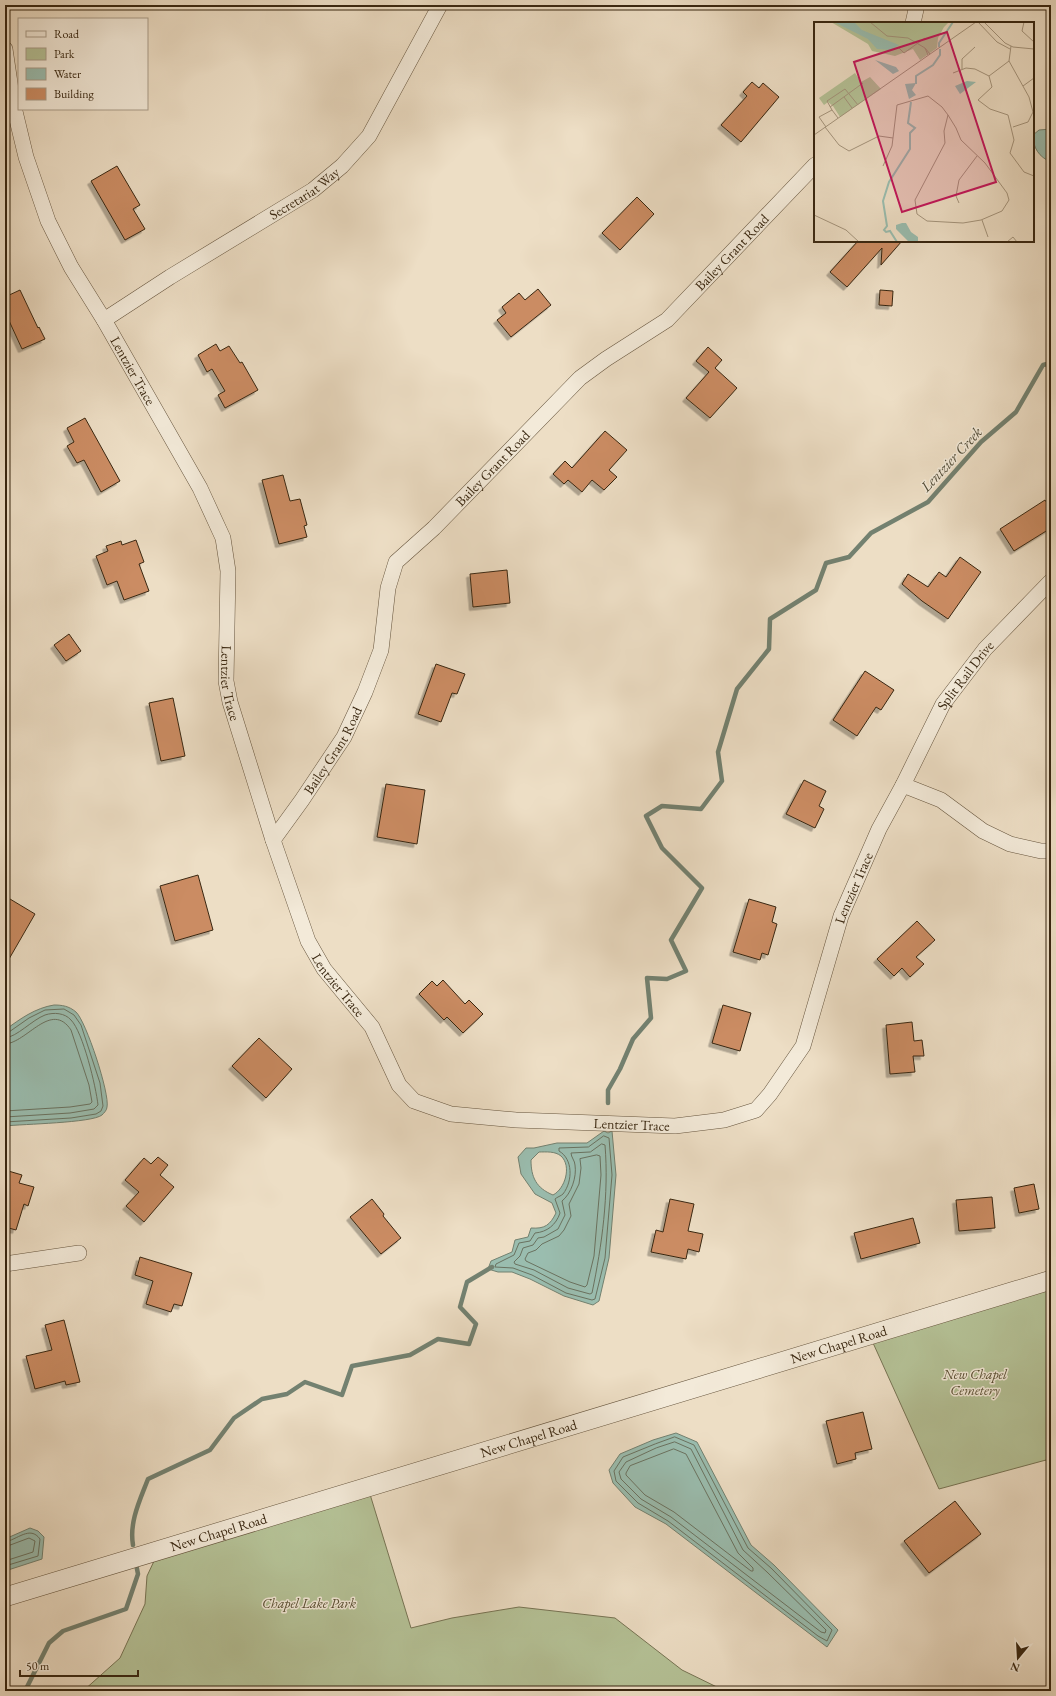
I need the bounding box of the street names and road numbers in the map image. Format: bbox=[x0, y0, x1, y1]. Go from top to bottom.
street label: Secretariat Way bbox=[266, 162, 344, 224]
street label: Bailey Grant Road bbox=[691, 209, 773, 294]
street label: Lentzier Trace bbox=[106, 333, 160, 409]
street label: Bailey Grant Road bbox=[451, 425, 534, 510]
street label: Split Rail Drive bbox=[933, 636, 998, 713]
street label: Lentzier Trace bbox=[217, 645, 244, 723]
street label: Bailey Grant Road bbox=[299, 703, 366, 798]
street label: Lentzier Trace bbox=[830, 849, 877, 926]
street label: Lentzier Trace bbox=[308, 950, 369, 1021]
street label: Lentzier Trace bbox=[593, 1114, 671, 1135]
street label: New Chapel Road bbox=[788, 1321, 890, 1367]
street label: New Chapel Road bbox=[478, 1415, 580, 1461]
street label: New Chapel Road bbox=[168, 1509, 270, 1555]

